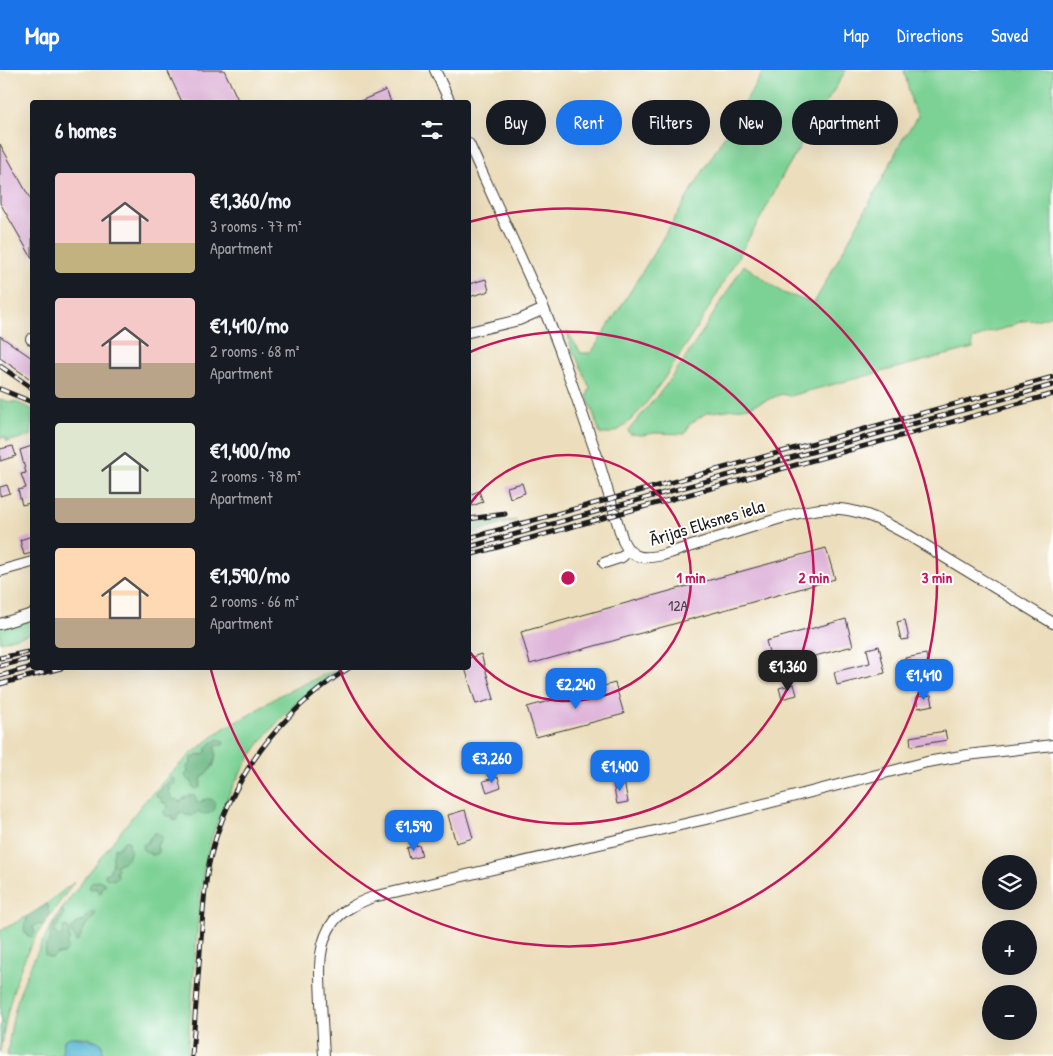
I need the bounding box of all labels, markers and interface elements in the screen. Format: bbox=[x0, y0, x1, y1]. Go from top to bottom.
text: Map bbox=[25, 19, 59, 51]
text: Map bbox=[844, 23, 869, 48]
text: Directions bbox=[897, 23, 963, 48]
text: Saved bbox=[991, 23, 1028, 48]
chip: Buy bbox=[486, 100, 546, 145]
chip: Rent bbox=[556, 100, 622, 145]
chip: Filters bbox=[632, 100, 710, 145]
chip: New bbox=[720, 100, 782, 145]
chip: Apartment bbox=[792, 100, 898, 145]
text: 6 homes bbox=[55, 116, 116, 145]
icon: filters bbox=[418, 116, 446, 144]
text: €1,360/mo bbox=[210, 186, 291, 215]
icon: home bbox=[95, 193, 155, 253]
text: 3 rooms · 77 m² bbox=[210, 215, 302, 237]
text: Apartment bbox=[210, 237, 273, 259]
text: €1,410/mo bbox=[210, 311, 289, 340]
icon: home bbox=[95, 318, 155, 378]
text: 2 rooms · 68 m² bbox=[210, 340, 299, 362]
text: Apartment bbox=[210, 362, 273, 384]
text: €1,400/mo bbox=[210, 436, 290, 465]
icon: home bbox=[95, 443, 155, 503]
text: 2 rooms · 78 m² bbox=[210, 465, 301, 487]
text: Apartment bbox=[210, 487, 273, 509]
street label: Ārijas Elksnes iela bbox=[646, 493, 767, 552]
text: €1,590/mo bbox=[210, 561, 290, 590]
text: 1 min bbox=[676, 567, 706, 588]
text: 2 min bbox=[799, 567, 830, 588]
text: 3 min bbox=[922, 567, 952, 588]
icon: home bbox=[95, 568, 155, 628]
centre of rings bbox=[559, 569, 577, 587]
text: 2 rooms · 66 m² bbox=[210, 590, 299, 612]
house number: 12A bbox=[668, 595, 689, 616]
text: Apartment bbox=[210, 612, 273, 634]
pin: €1,360 bbox=[747, 650, 829, 692]
text: €1,360 bbox=[769, 655, 807, 677]
pin: €1,410 bbox=[883, 658, 965, 701]
text: €1,410 bbox=[906, 664, 942, 686]
pin: €2,240 bbox=[535, 668, 617, 710]
text: €2,240 bbox=[556, 673, 596, 695]
pin: €3,260 bbox=[451, 742, 533, 784]
text: €3,260 bbox=[472, 747, 512, 769]
pin: €1,400 bbox=[579, 750, 661, 792]
text: €1,400 bbox=[601, 755, 639, 777]
pin: €1,590 bbox=[373, 810, 455, 852]
text: €1,590 bbox=[396, 815, 432, 837]
map controls bbox=[982, 855, 1037, 1040]
button: layers bbox=[982, 855, 1037, 910]
button: + bbox=[982, 920, 1037, 975]
button: − bbox=[982, 985, 1037, 1040]

